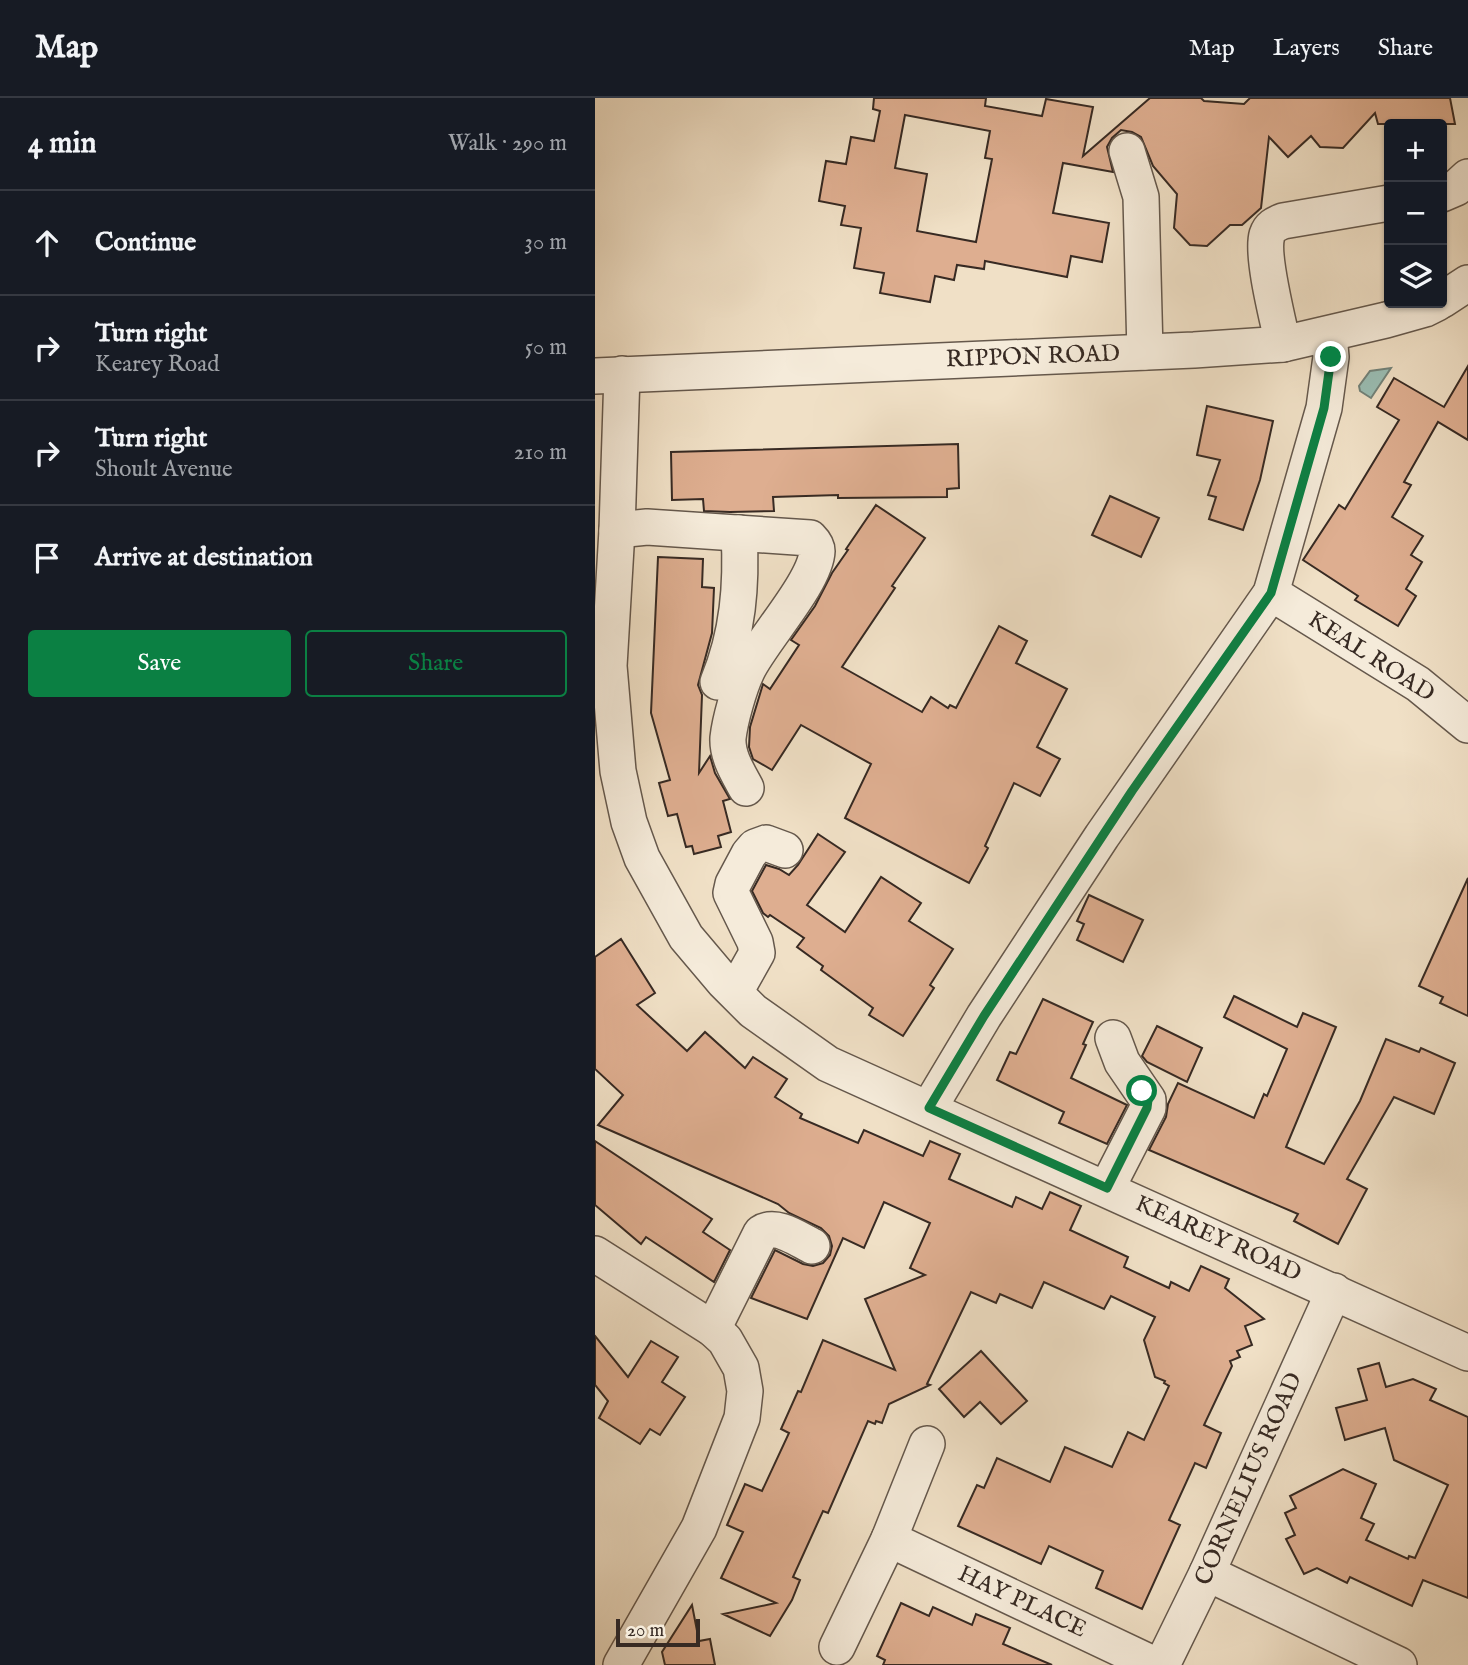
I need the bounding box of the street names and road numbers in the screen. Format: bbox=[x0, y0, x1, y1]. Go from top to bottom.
street label: RIPPON ROAD bbox=[945, 338, 1121, 376]
street label: KEAL ROAD bbox=[1302, 604, 1440, 710]
street label: KEAREY ROAD bbox=[1130, 1188, 1306, 1290]
street label: CORNELIUS ROAD bbox=[1188, 1368, 1310, 1590]
street label: HAY PLACE bbox=[953, 1559, 1091, 1645]

